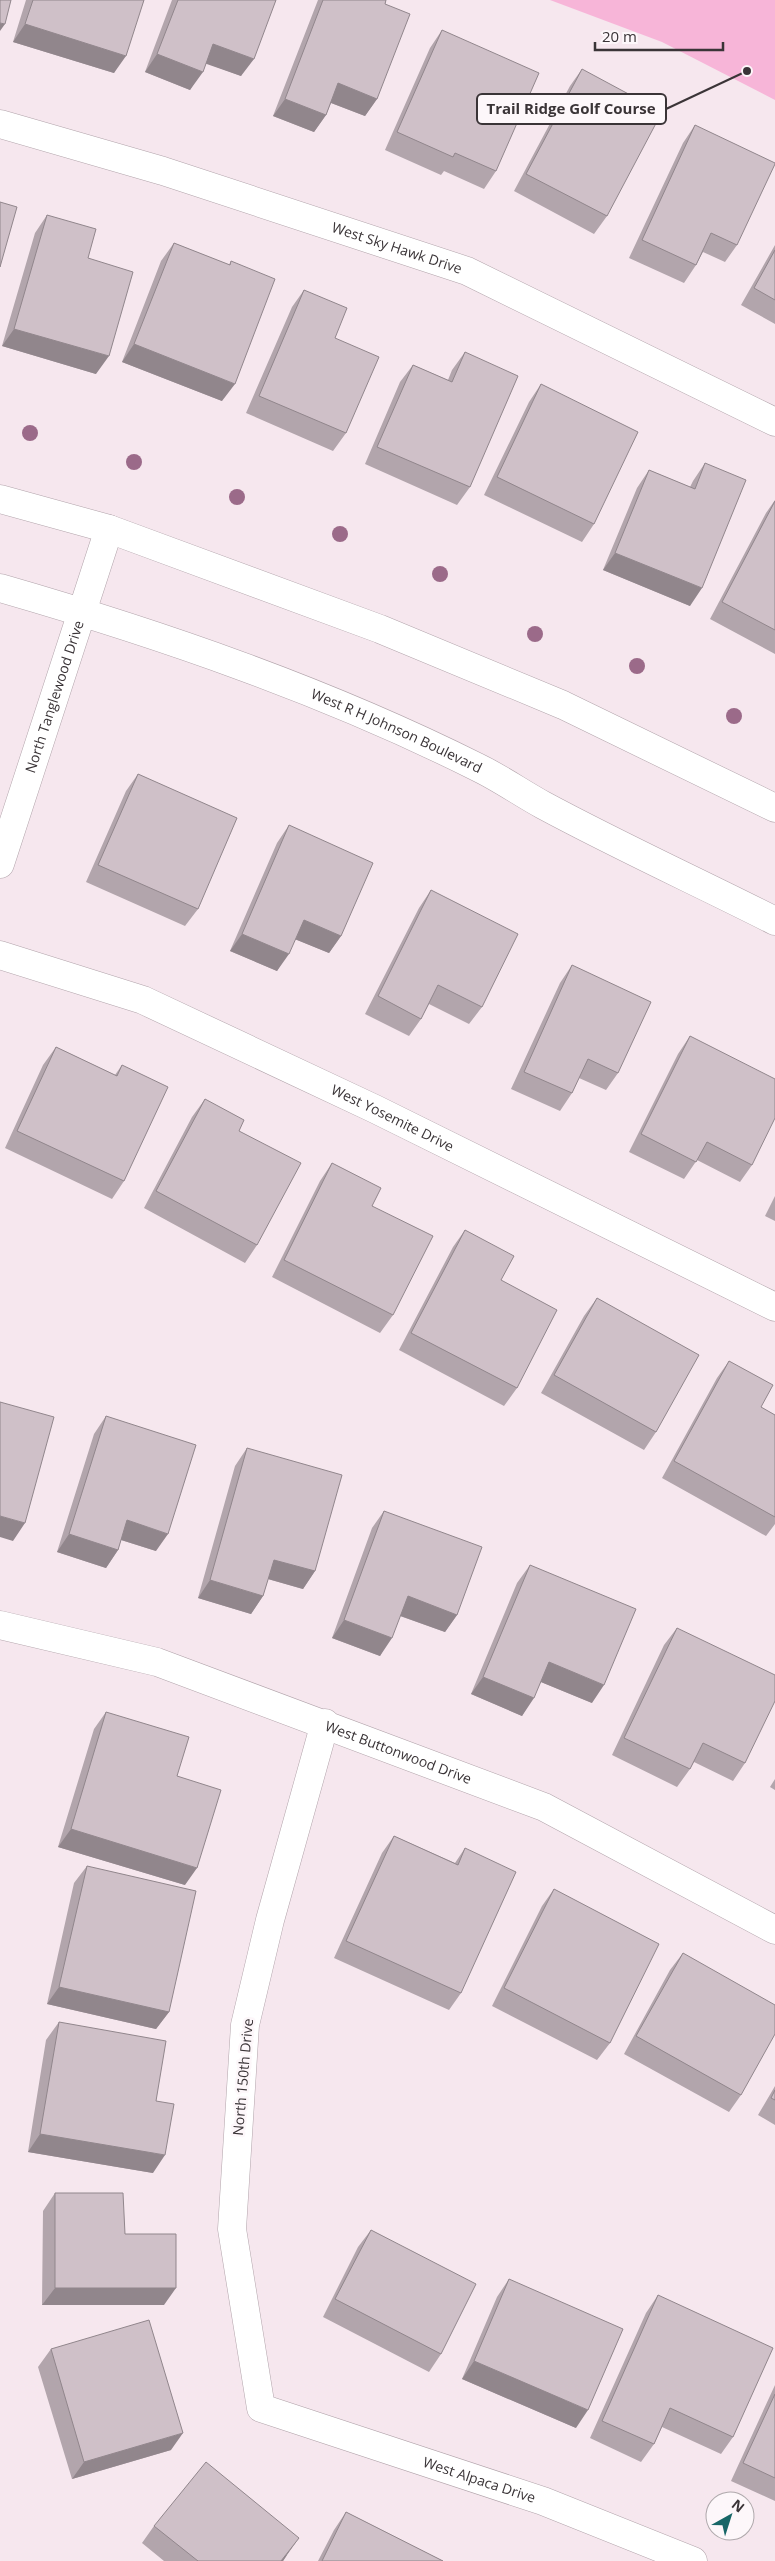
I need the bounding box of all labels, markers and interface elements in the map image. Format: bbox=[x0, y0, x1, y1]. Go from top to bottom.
scale bar bbox=[595, 20, 722, 52]
text: 20 m bbox=[602, 26, 637, 46]
callout: Trail Ridge Golf Course bbox=[477, 94, 666, 124]
text: Trail Ridge Golf Course bbox=[486, 98, 656, 118]
street label: West Sky Hawk Drive bbox=[330, 217, 465, 278]
street label: North Tanglewood Drive bbox=[20, 618, 88, 775]
street label: West R H Johnson Boulevard bbox=[308, 684, 486, 777]
street label: West Yosemite Drive bbox=[328, 1080, 457, 1156]
street label: West Buttonwood Drive bbox=[323, 1716, 475, 1788]
street label: North 150th Drive bbox=[228, 2018, 257, 2136]
street label: West Alpaca Drive bbox=[421, 2452, 538, 2507]
north arrow bbox=[705, 2491, 755, 2541]
text: N bbox=[728, 2495, 749, 2516]

